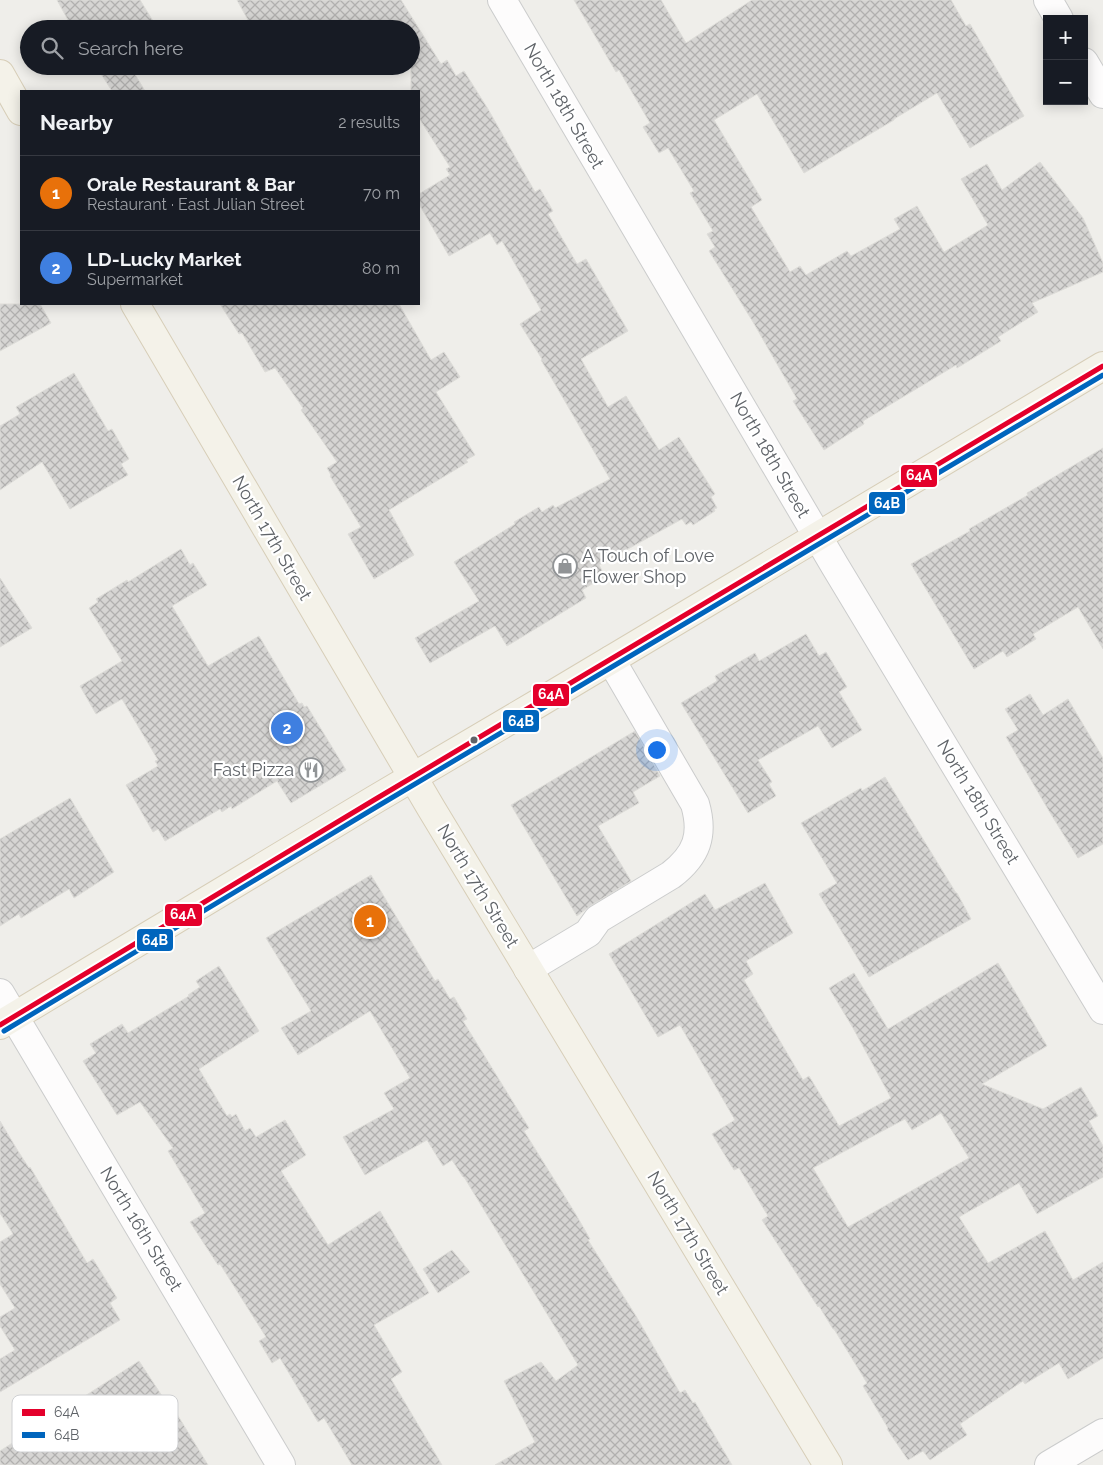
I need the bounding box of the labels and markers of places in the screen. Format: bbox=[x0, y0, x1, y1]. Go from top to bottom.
place label: A Touch of Love Flower Shop bbox=[582, 545, 715, 587]
shop icon: A Touch of Love Flower Shop bbox=[552, 553, 578, 579]
pin: 2 bbox=[271, 709, 303, 747]
unlabelled marker bbox=[469, 735, 479, 745]
restaurant icon: Fast Pizza bbox=[298, 757, 324, 783]
place label: Fast Pizza bbox=[213, 759, 294, 780]
pin: 1 bbox=[354, 902, 386, 940]

